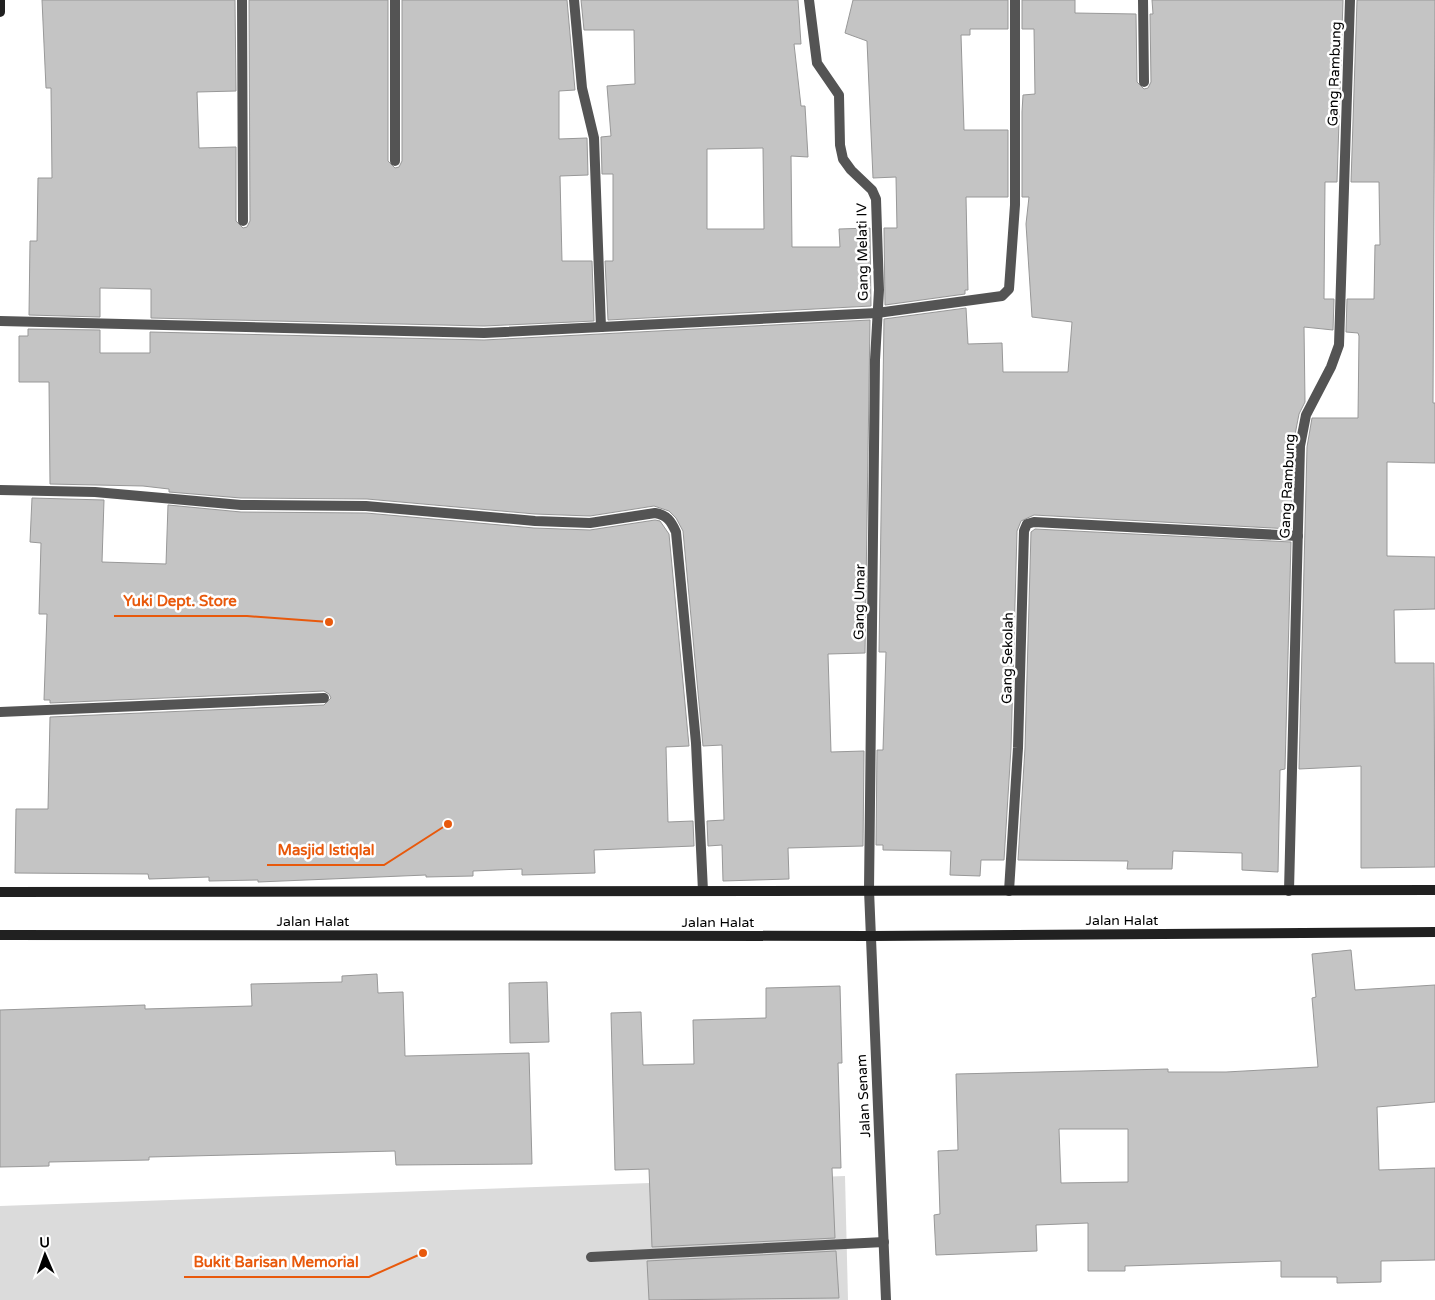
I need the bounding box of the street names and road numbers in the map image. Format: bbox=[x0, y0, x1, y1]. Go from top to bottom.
street label: Gang Rambung bbox=[1324, 21, 1345, 127]
street label: Gang Melati IV bbox=[853, 203, 872, 301]
street label: Gang Rambung bbox=[1276, 433, 1299, 539]
street label: Gang Umar bbox=[850, 563, 869, 640]
street label: Gang Sekolah bbox=[998, 612, 1017, 704]
street label: Jalan Halat bbox=[1086, 912, 1159, 929]
street label: Jalan Halat bbox=[277, 913, 350, 930]
street label: Jalan Halat bbox=[682, 914, 755, 931]
street label: Jalan Senam bbox=[853, 1054, 874, 1138]

